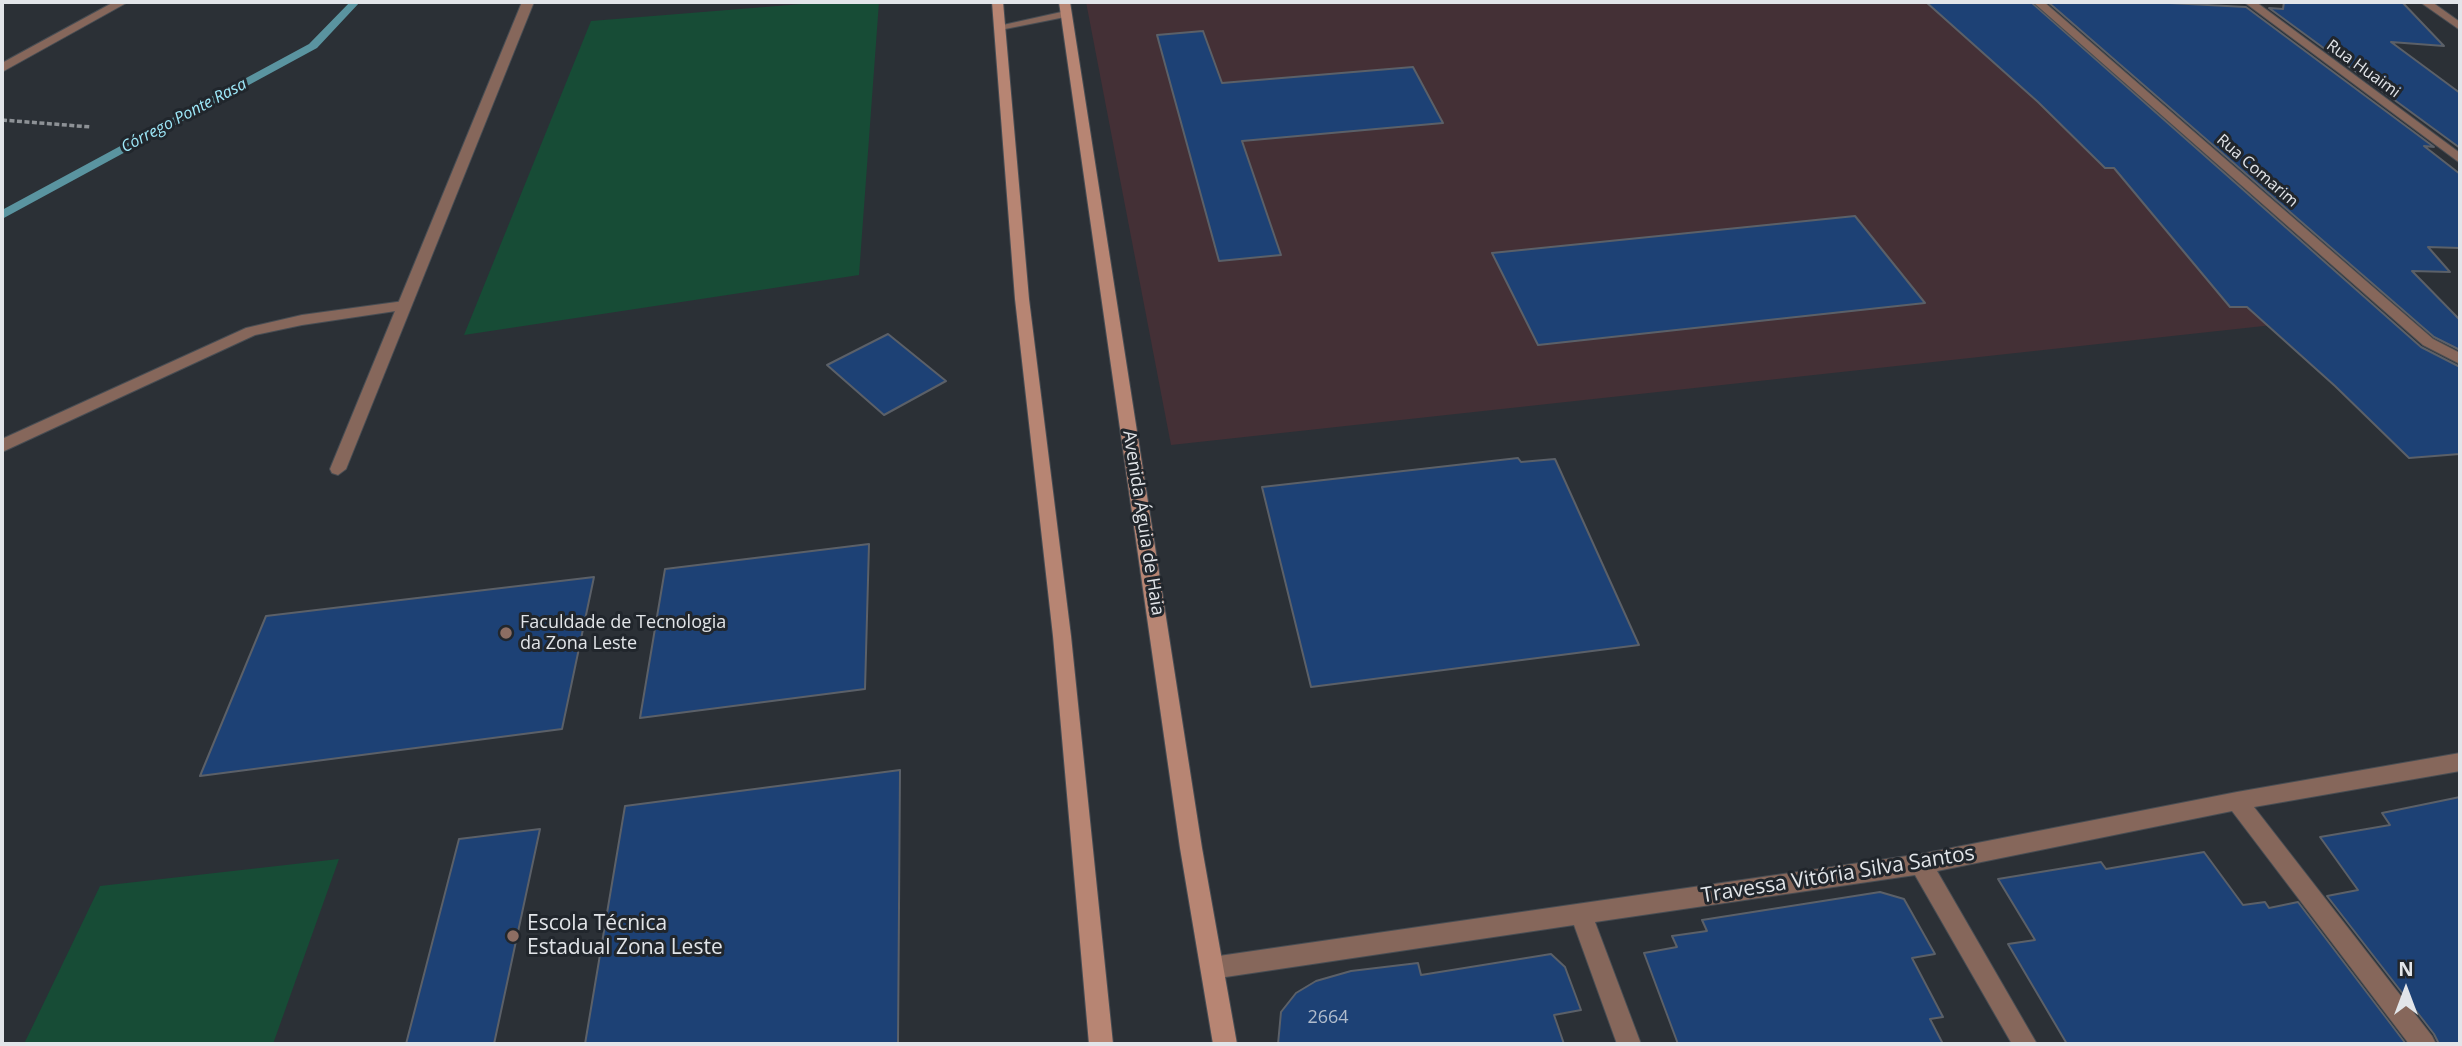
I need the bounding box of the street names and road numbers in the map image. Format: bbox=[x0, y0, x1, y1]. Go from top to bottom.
street label: Rua Huaimi bbox=[2323, 36, 2403, 102]
street label: Rua Comarim bbox=[2212, 130, 2302, 212]
street label: Avenida Águia de Haia bbox=[1118, 429, 1168, 617]
street label: Travessa Vitória Silva Santos bbox=[1700, 841, 1976, 909]

